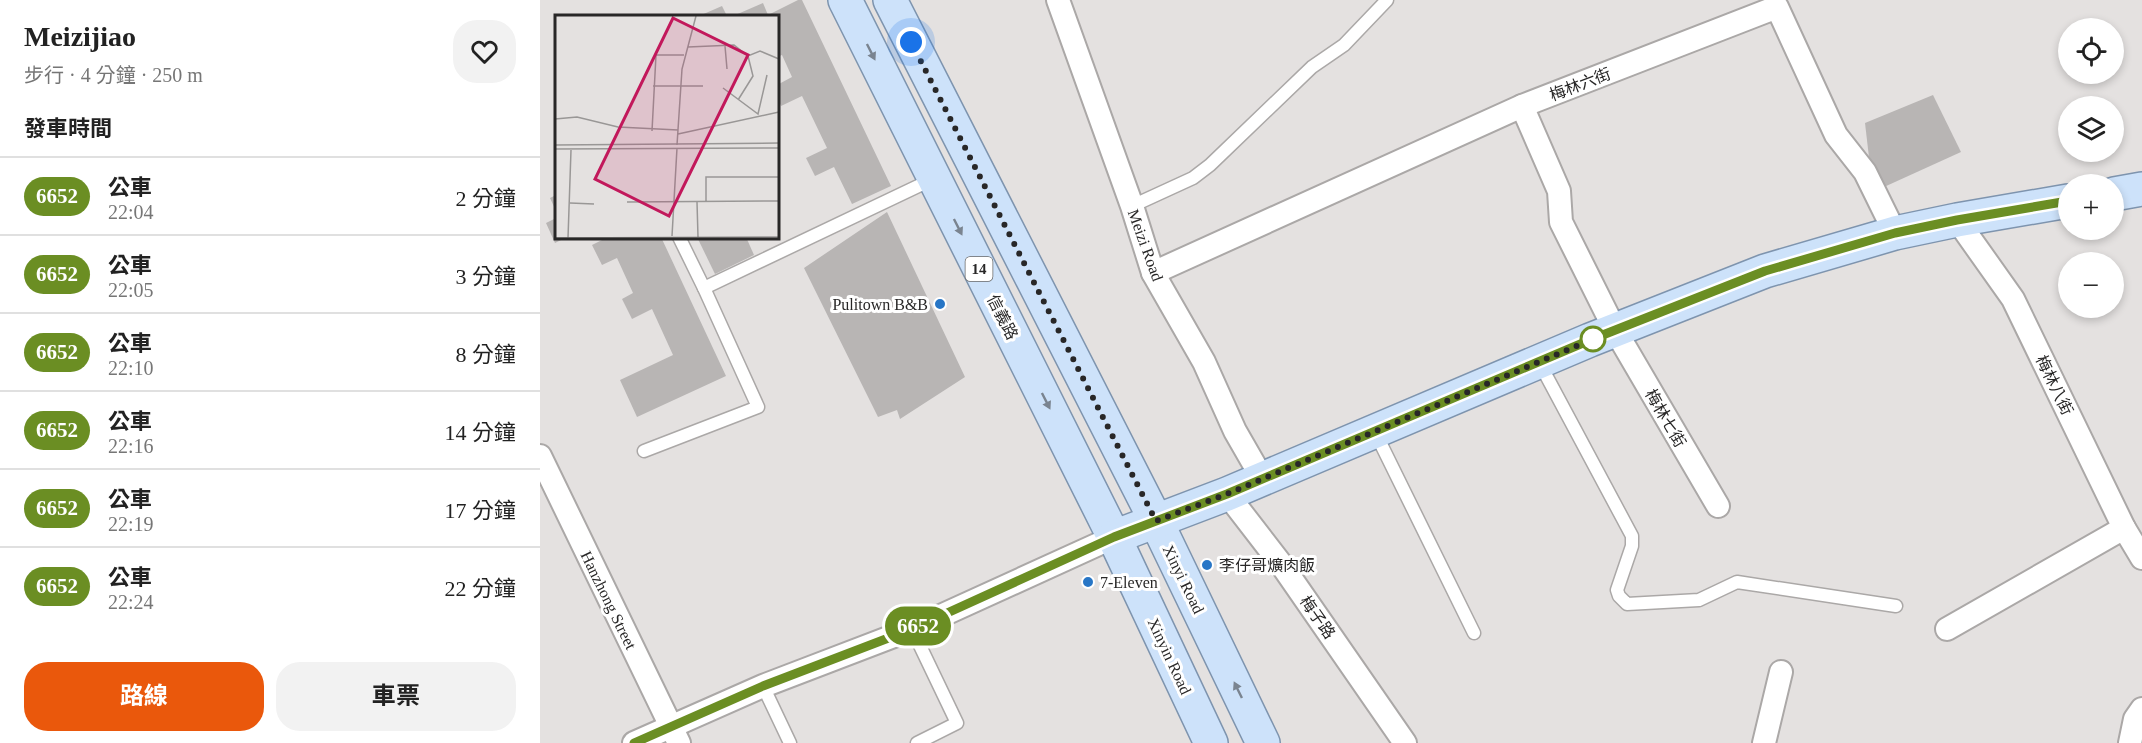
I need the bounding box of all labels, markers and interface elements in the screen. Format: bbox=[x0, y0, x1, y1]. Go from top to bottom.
inset map bbox=[555, 15, 778, 238]
map controls bbox=[2058, 18, 2124, 318]
button: locate bbox=[2058, 18, 2124, 84]
button: heart bbox=[453, 20, 516, 83]
text: Meizijiao bbox=[24, 21, 136, 52]
your location bbox=[896, 27, 926, 57]
one-way arrow bbox=[866, 44, 876, 61]
text: 步行 · 4 分鐘 · 250 m bbox=[24, 64, 203, 86]
street label: 梅林六街 bbox=[1547, 65, 1613, 104]
button: layers bbox=[2058, 96, 2124, 162]
text: 發車時間 bbox=[24, 116, 112, 141]
button: + bbox=[2058, 174, 2124, 240]
text: 公車 bbox=[108, 175, 152, 200]
text: 6652 bbox=[36, 184, 78, 208]
text: 2 分鐘 bbox=[455, 186, 516, 211]
text: 22:04 bbox=[108, 201, 154, 223]
street label: Meizi Road bbox=[1125, 207, 1166, 283]
one-way arrow bbox=[953, 218, 963, 235]
button: − bbox=[2058, 252, 2124, 318]
text: 公車 bbox=[108, 253, 152, 278]
road number: 14 bbox=[966, 257, 992, 281]
text: 6652 bbox=[36, 262, 78, 286]
text: 3 分鐘 bbox=[455, 264, 516, 289]
text: 22:05 bbox=[108, 279, 154, 301]
street label: 信義路 bbox=[984, 292, 1021, 342]
place label: Pulitown B&B bbox=[832, 296, 928, 313]
marker: Pulitown B&B bbox=[933, 297, 947, 311]
unlabelled marker bbox=[1580, 326, 1606, 352]
text: 公車 bbox=[108, 331, 152, 356]
text: 6652 bbox=[36, 340, 78, 364]
text: 8 分鐘 bbox=[455, 342, 516, 367]
street label: 梅林八街 bbox=[2033, 353, 2076, 418]
text: 22:10 bbox=[108, 357, 154, 379]
street label: 梅林七街 bbox=[1642, 386, 1689, 450]
one-way arrow bbox=[1040, 392, 1050, 410]
text: 公車 bbox=[108, 409, 152, 434]
text: 6652 bbox=[36, 418, 78, 442]
text: 14 分鐘 bbox=[444, 420, 516, 445]
text: 22:16 bbox=[108, 435, 154, 457]
text: 公車 bbox=[108, 487, 152, 512]
text: 6652 bbox=[36, 496, 78, 520]
text: 17 分鐘 bbox=[444, 498, 516, 523]
text: 22:19 bbox=[108, 513, 154, 535]
street label: Xinyi Road bbox=[1159, 542, 1207, 617]
street label: Hanzhong Street bbox=[577, 548, 640, 653]
place label: 李仔哥爌肉飯 bbox=[1219, 556, 1315, 574]
marker: 李仔哥爌肉飯 bbox=[1200, 558, 1214, 572]
text: 公車 bbox=[108, 565, 152, 590]
text: 6652 bbox=[36, 574, 78, 598]
place label: 7-Eleven bbox=[1100, 574, 1158, 591]
marker: 7-Eleven bbox=[1081, 575, 1095, 589]
text: 22 分鐘 bbox=[444, 576, 516, 601]
text: 22:24 bbox=[108, 591, 154, 613]
street label: 梅子路 bbox=[1297, 593, 1338, 642]
line badge: 6652 bbox=[876, 606, 960, 646]
text: 6652 bbox=[897, 614, 939, 638]
street label: Xinyin Road bbox=[1144, 615, 1195, 697]
button: 路線 bbox=[24, 662, 264, 731]
button: 車票 bbox=[276, 662, 516, 731]
one-way arrow bbox=[1233, 682, 1242, 699]

